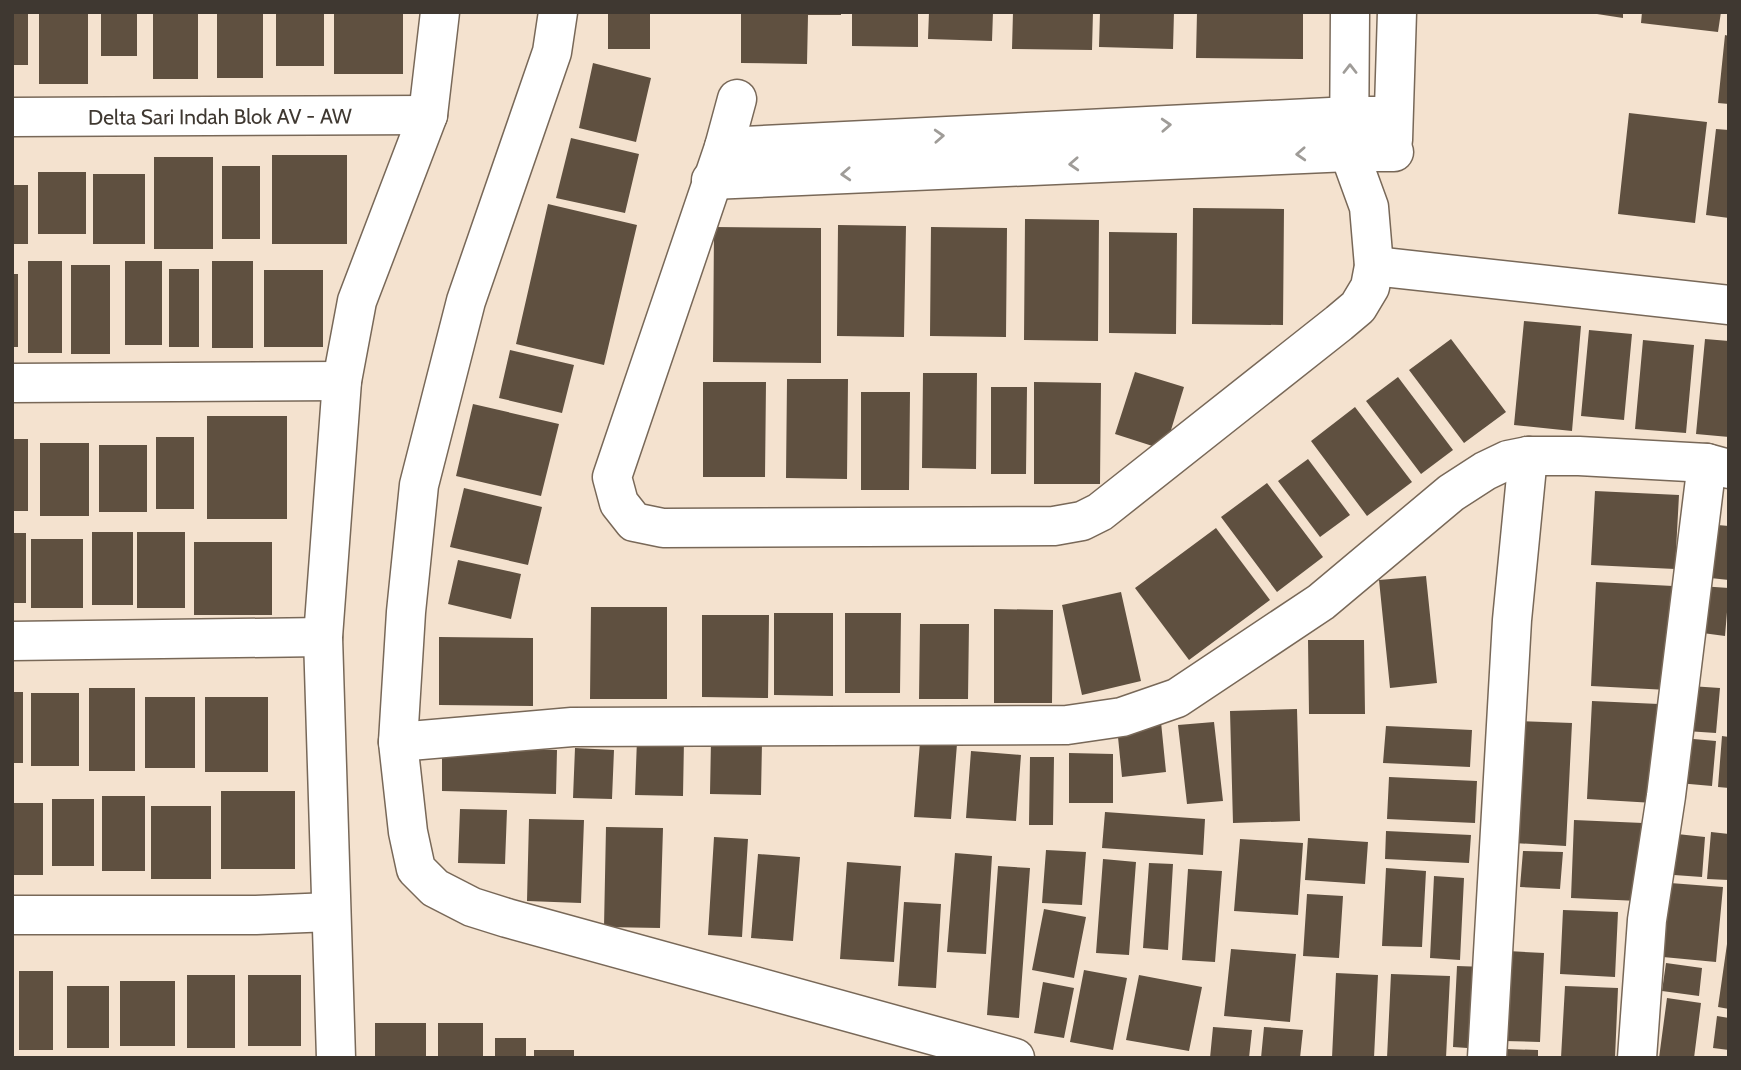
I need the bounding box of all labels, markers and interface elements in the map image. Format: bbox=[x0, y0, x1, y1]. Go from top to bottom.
one-way arrow bbox=[1342, 63, 1358, 74]
street label: Delta Sari Indah Blok AV - AW bbox=[88, 103, 352, 129]
one-way arrow bbox=[1161, 118, 1172, 133]
one-way arrow bbox=[934, 129, 945, 144]
one-way arrow bbox=[1295, 147, 1306, 162]
one-way arrow bbox=[1068, 156, 1079, 171]
one-way arrow bbox=[841, 166, 852, 181]

